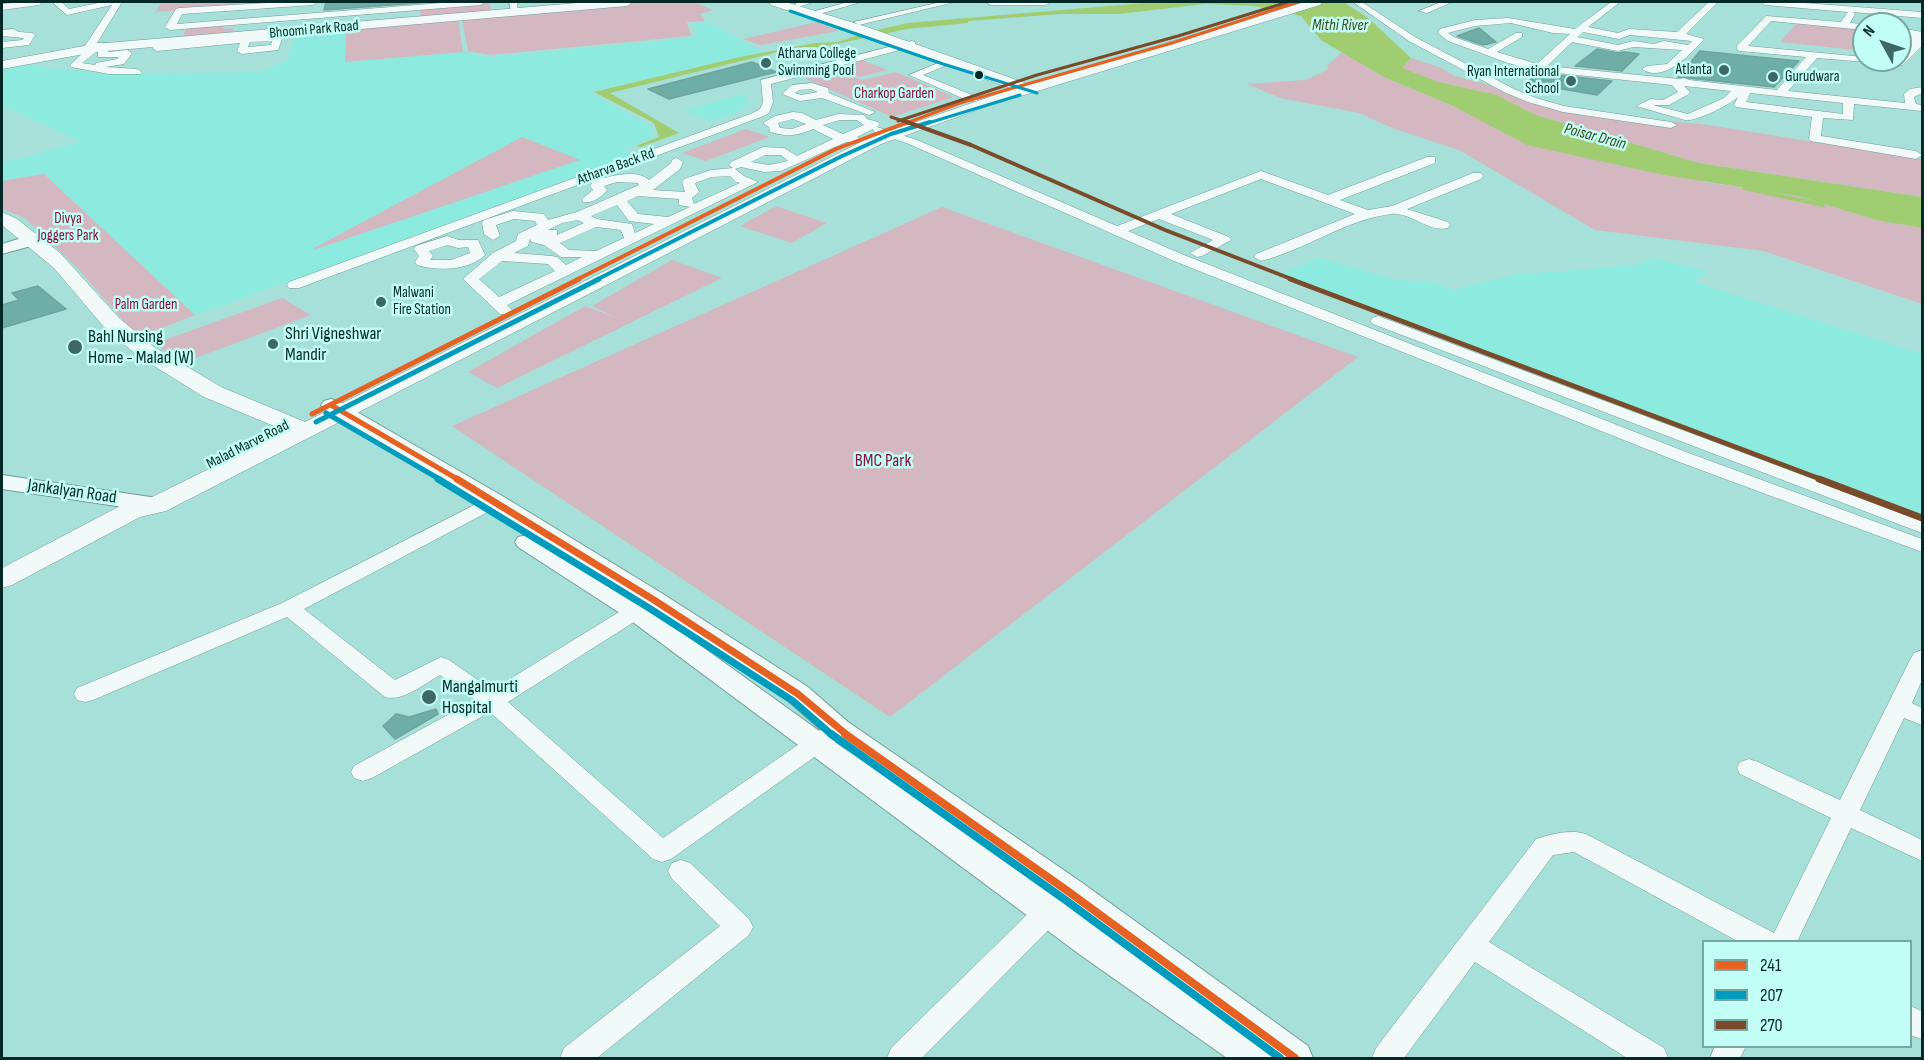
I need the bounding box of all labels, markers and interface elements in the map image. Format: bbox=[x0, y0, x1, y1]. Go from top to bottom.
north arrow bbox=[1852, 12, 1912, 72]
water label: Mithi River bbox=[1312, 16, 1368, 36]
street label: Bhoomi Park Road bbox=[269, 17, 359, 43]
text: N bbox=[1859, 22, 1879, 41]
place label: Atharva College Swimming Pool bbox=[778, 45, 856, 80]
marker: Atharva College Swimming Pool bbox=[759, 56, 773, 70]
place label: Atlanta bbox=[1676, 61, 1712, 79]
place label: Ryan International School bbox=[1467, 63, 1559, 98]
marker: Atlanta bbox=[1717, 63, 1731, 77]
place label: Gurudwara bbox=[1785, 68, 1839, 86]
unlabelled marker bbox=[973, 69, 985, 81]
marker: Gurudwara bbox=[1766, 70, 1780, 84]
marker: Ryan International School bbox=[1564, 74, 1578, 88]
park label: Charkop Garden bbox=[854, 85, 934, 103]
water label: Poisar Drain bbox=[1562, 120, 1628, 154]
street label: Atharva Back Rd bbox=[575, 145, 657, 189]
park label: Divya Joggers Park bbox=[38, 210, 98, 245]
place label: Malwani Fire Station bbox=[393, 284, 451, 319]
marker: Malwani Fire Station bbox=[374, 295, 388, 309]
park label: Palm Garden bbox=[115, 296, 177, 314]
place label: Shri Vigneshwar Mandir bbox=[285, 323, 381, 366]
place label: Bahl Nursing Home - Malad (W) bbox=[88, 326, 194, 368]
marker: Shri Vigneshwar Mandir bbox=[266, 337, 280, 351]
marker: Bahl Nursing Home - Malad (W) bbox=[66, 338, 84, 356]
street label: Malad Marve Road bbox=[204, 417, 292, 473]
park label: BMC Park bbox=[855, 450, 911, 472]
street label: Jankalyan Road bbox=[26, 475, 118, 509]
place label: Mangalmurti Hospital bbox=[442, 676, 518, 718]
marker: Mangalmurti Hospital bbox=[420, 688, 438, 706]
legend bbox=[1702, 940, 1912, 1048]
text: 241 bbox=[1760, 955, 1781, 976]
text: 207 bbox=[1760, 985, 1783, 1006]
text: 270 bbox=[1760, 1015, 1783, 1036]

